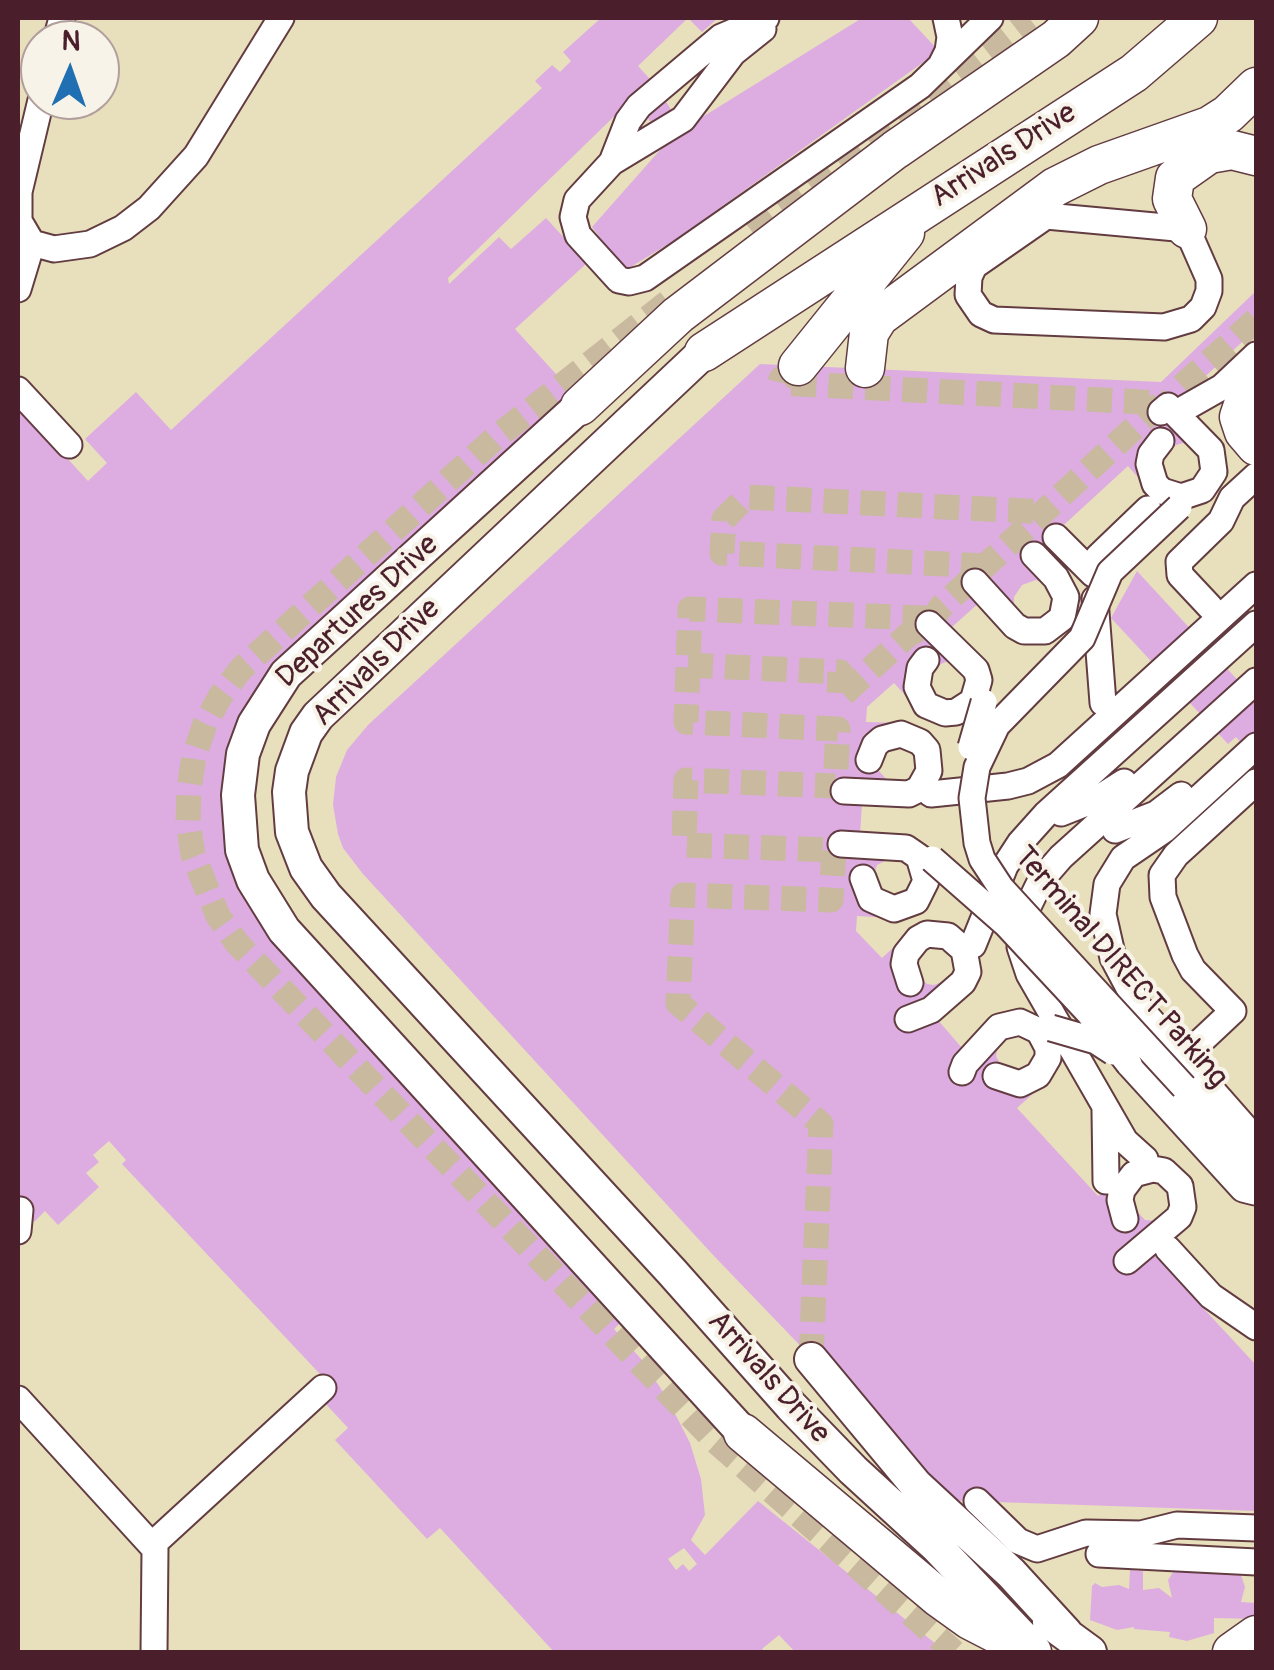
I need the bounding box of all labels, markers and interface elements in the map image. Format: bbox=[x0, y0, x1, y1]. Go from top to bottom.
north arrow bbox=[20, 20, 120, 120]
text: N bbox=[61, 24, 81, 59]
street label: Arrivals Drive bbox=[925, 96, 1083, 216]
street label: Departures Drive bbox=[269, 528, 447, 696]
street label: Arrivals Drive bbox=[306, 592, 448, 734]
street label: Terminal DIRECT Parking bbox=[1005, 840, 1235, 1096]
street label: Arrivals Drive bbox=[699, 1304, 837, 1452]

